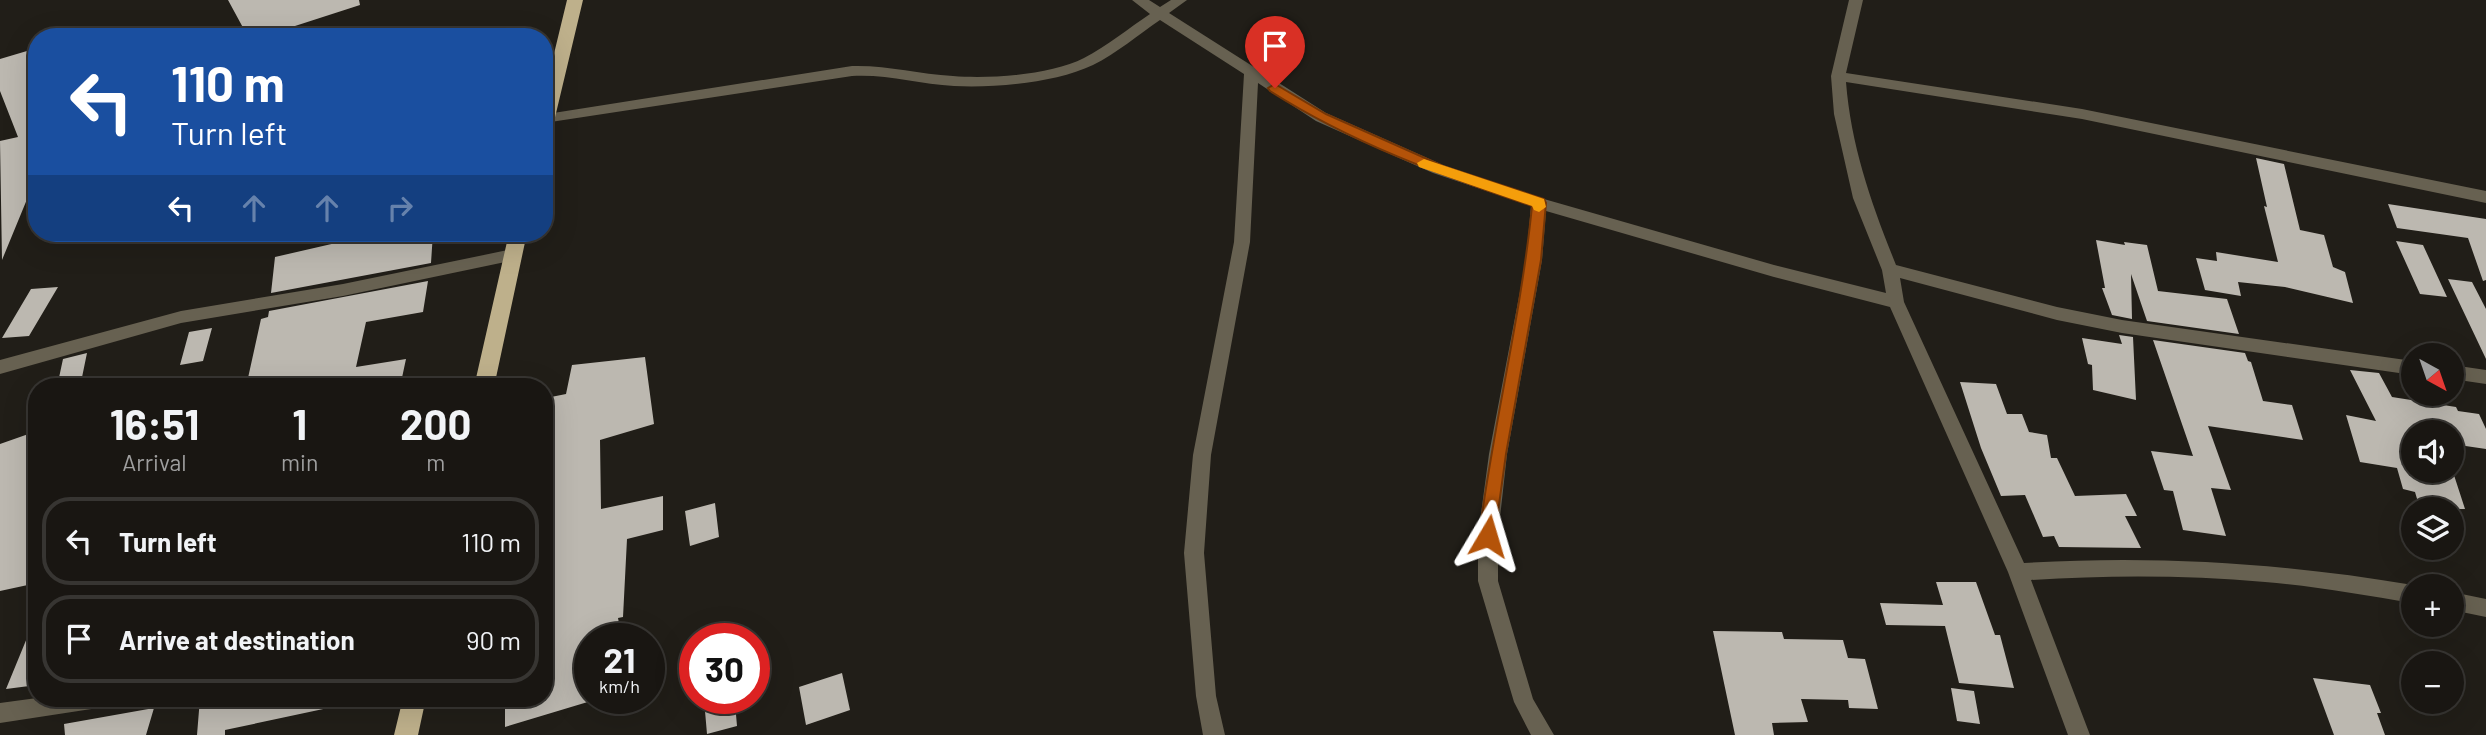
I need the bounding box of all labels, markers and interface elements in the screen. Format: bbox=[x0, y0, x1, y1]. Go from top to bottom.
pin bbox=[1245, 16, 1305, 88]
icon: arrive bbox=[1256, 27, 1294, 65]
text: 110 m bbox=[171, 53, 285, 112]
icon: left bbox=[56, 56, 147, 147]
text: Turn left bbox=[171, 113, 288, 151]
icon: left bbox=[162, 189, 200, 227]
icon: ahead bbox=[235, 189, 273, 227]
icon: ahead bbox=[308, 189, 346, 227]
icon: right bbox=[381, 189, 419, 227]
north arrow bbox=[2401, 343, 2464, 406]
map controls bbox=[2401, 343, 2464, 714]
text: 16:51 bbox=[110, 398, 199, 448]
text: 1 bbox=[292, 398, 307, 448]
text: 200 bbox=[400, 398, 471, 448]
button: sound bbox=[2401, 420, 2464, 483]
text: Arrival bbox=[122, 448, 187, 476]
text: min bbox=[281, 448, 318, 476]
text: m bbox=[426, 448, 445, 476]
button: layers bbox=[2401, 497, 2464, 560]
position arrow bbox=[1451, 499, 1525, 573]
icon: left bbox=[60, 522, 98, 560]
text: Turn left bbox=[119, 526, 217, 557]
text: 110 m bbox=[461, 526, 521, 557]
button: + bbox=[2401, 574, 2464, 637]
icon: arrive bbox=[60, 620, 98, 658]
speed limit sign: 30 bbox=[679, 623, 770, 714]
text: Arrive at destination bbox=[119, 624, 355, 655]
text: 90 m bbox=[466, 624, 521, 655]
text: 21 bbox=[604, 638, 635, 680]
button: − bbox=[2401, 651, 2464, 714]
text: km/h bbox=[599, 675, 640, 697]

